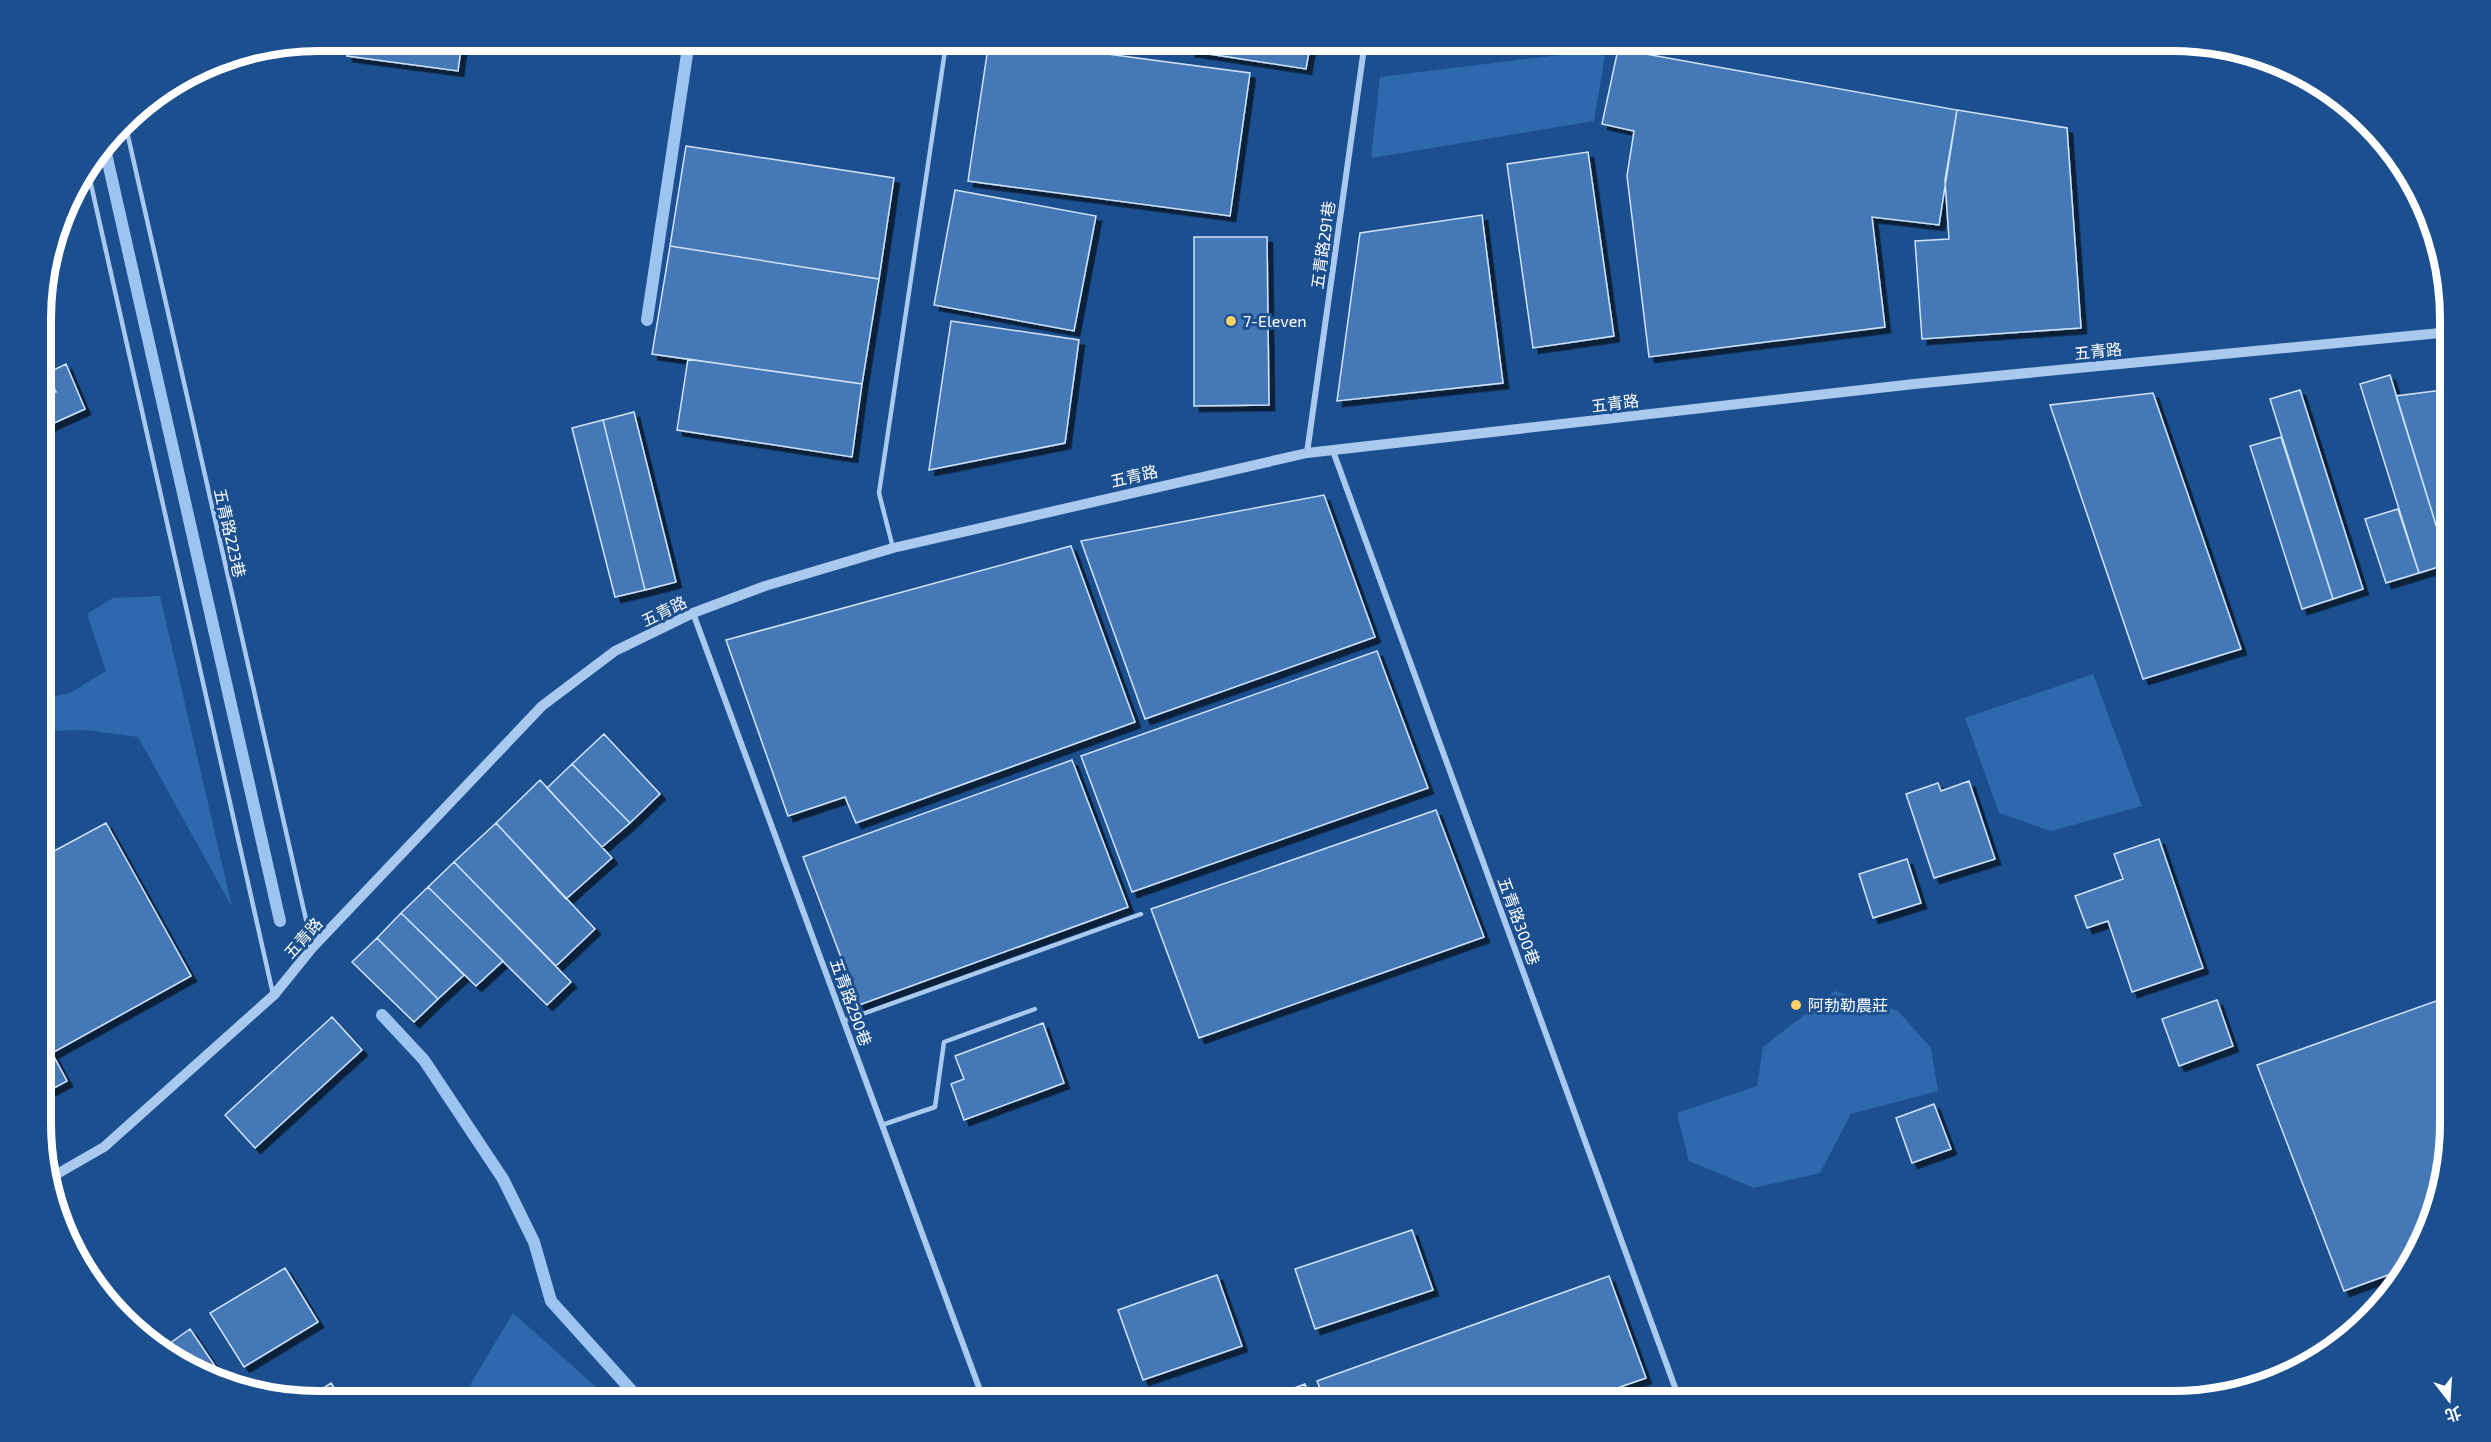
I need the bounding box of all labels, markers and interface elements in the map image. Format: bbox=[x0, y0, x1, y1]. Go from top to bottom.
street label: 五青路291巷 bbox=[1307, 200, 1338, 290]
place label: 7-Eleven bbox=[1243, 311, 1307, 330]
marker: 7-Eleven bbox=[1224, 314, 1238, 328]
street label: 五青路 bbox=[2073, 339, 2123, 362]
street label: 五青路 bbox=[1590, 390, 1640, 415]
street label: 五青路 bbox=[1108, 461, 1159, 490]
street label: 五青路223巷 bbox=[211, 486, 250, 579]
street label: 五青路 bbox=[638, 591, 690, 630]
street label: 五青路300巷 bbox=[1495, 874, 1544, 967]
street label: 五青路 bbox=[280, 913, 326, 962]
street label: 五青路290巷 bbox=[827, 955, 876, 1048]
place label: 阿勃勒農莊 bbox=[1808, 995, 1888, 1014]
marker: 阿勃勒農莊 bbox=[1789, 998, 1803, 1012]
north arrow bbox=[2419, 1370, 2479, 1430]
text: 北 bbox=[2443, 1403, 2464, 1426]

